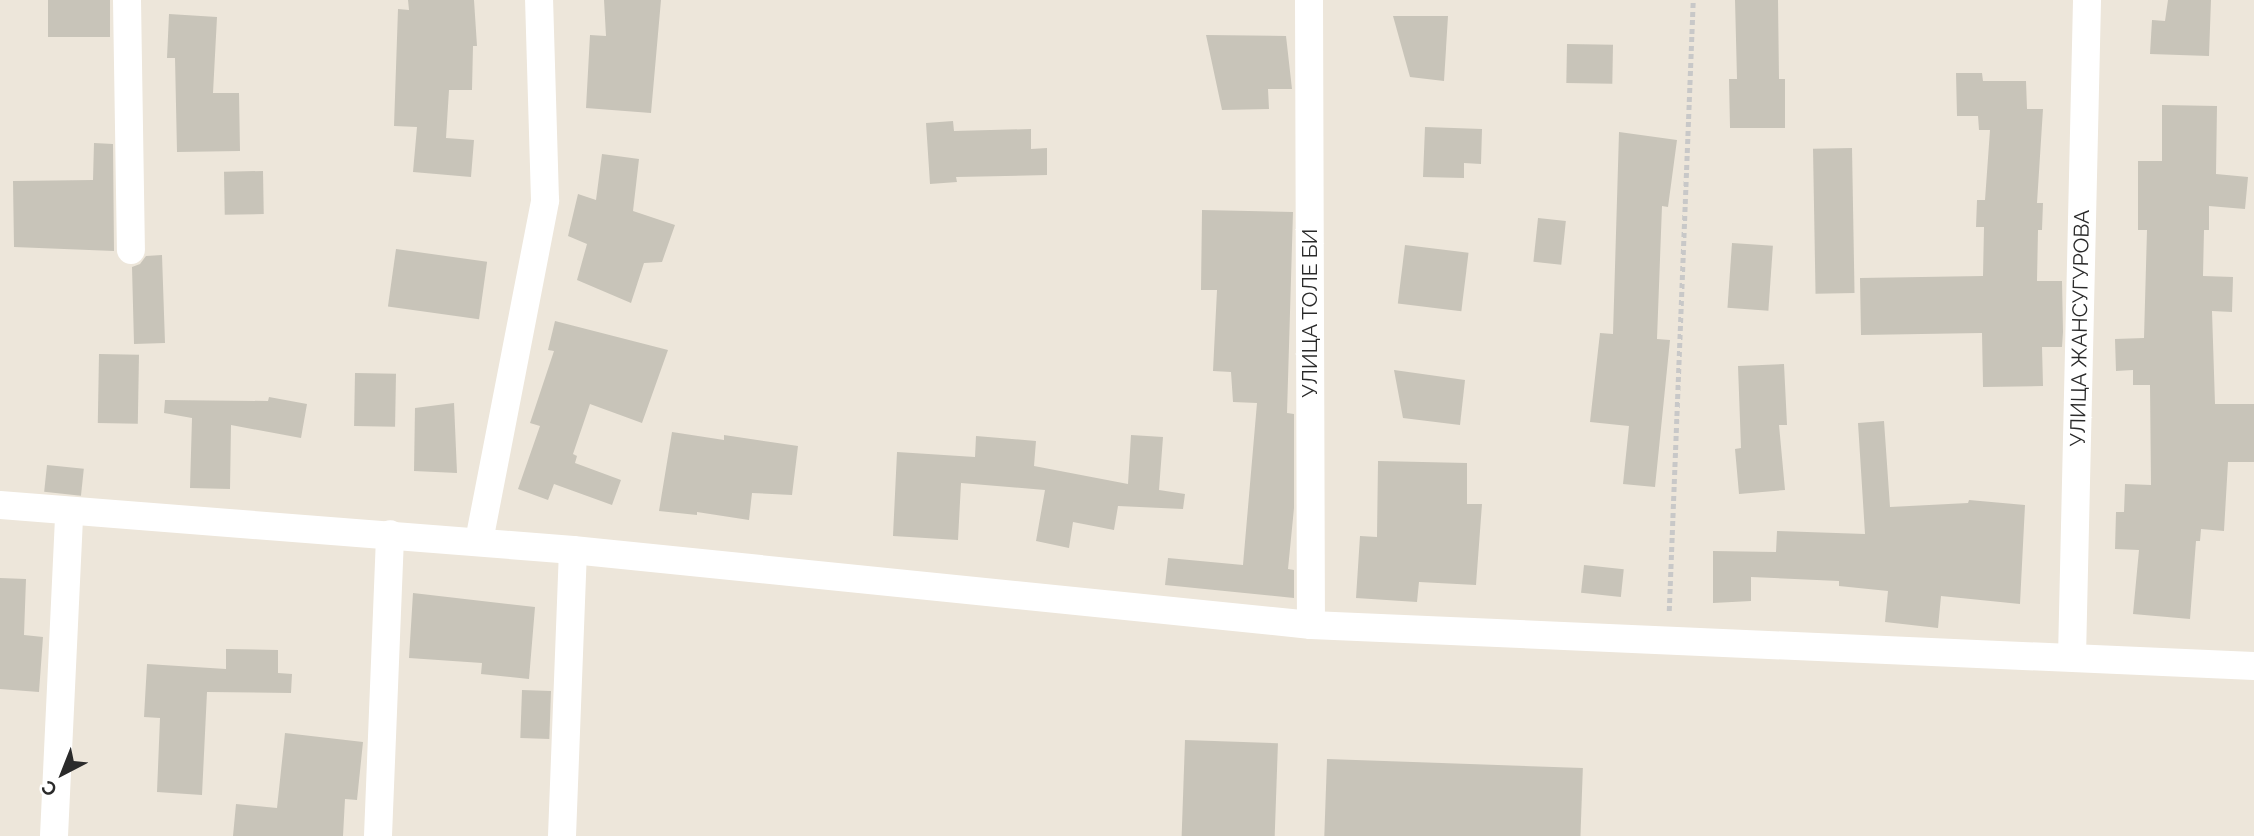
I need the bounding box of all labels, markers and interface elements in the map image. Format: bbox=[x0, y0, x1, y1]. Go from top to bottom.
street label: УЛИЦА ЖАНСУГУРОВА bbox=[2065, 209, 2095, 447]
street label: УЛИЦА ТОЛЕ БИ bbox=[1297, 228, 1323, 398]
north arrow bbox=[28, 738, 98, 808]
text: С bbox=[37, 776, 61, 801]

